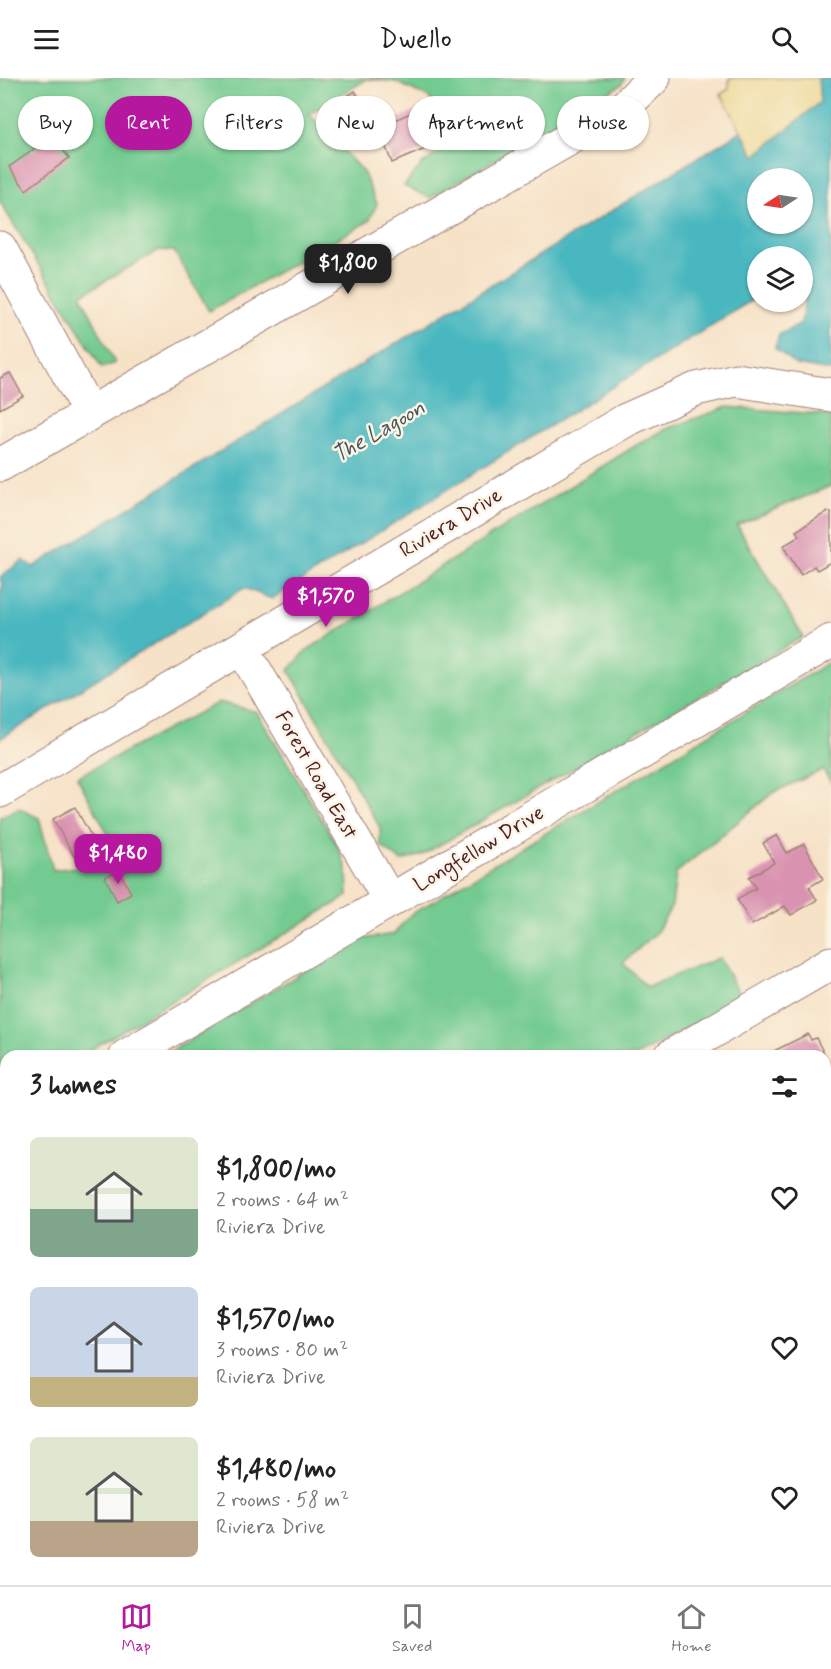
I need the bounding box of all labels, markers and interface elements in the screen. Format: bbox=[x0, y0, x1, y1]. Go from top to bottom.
text: Dwello bbox=[379, 22, 452, 57]
icon: menu bbox=[30, 23, 63, 56]
icon: search bbox=[768, 23, 801, 56]
chip: Buy bbox=[18, 96, 93, 150]
chip: Rent bbox=[105, 96, 192, 150]
chip: Filters bbox=[204, 96, 304, 150]
chip: New bbox=[316, 96, 396, 150]
chip: Apartment bbox=[408, 96, 545, 150]
chip: House bbox=[557, 96, 649, 150]
north arrow bbox=[747, 168, 813, 234]
map controls bbox=[747, 168, 813, 312]
pin: $1,800 bbox=[299, 244, 397, 295]
button: layers bbox=[747, 246, 813, 312]
text: $1,800 bbox=[318, 250, 378, 277]
water label: The Lagoon bbox=[328, 394, 431, 471]
street label: Riviera Drive bbox=[394, 481, 508, 565]
pin: $1,570 bbox=[277, 577, 375, 628]
text: $1,570 bbox=[297, 583, 355, 610]
street label: Forest Road East bbox=[268, 706, 364, 845]
street label: Longfellow Drive bbox=[409, 799, 550, 900]
pin: $1,480 bbox=[69, 834, 167, 885]
text: $1,480 bbox=[88, 840, 148, 867]
text: 3 homes bbox=[30, 1069, 117, 1103]
icon: filters bbox=[768, 1070, 801, 1103]
text: $1,800/mo bbox=[216, 1153, 336, 1187]
icon: home bbox=[78, 1161, 150, 1233]
icon: heart bbox=[768, 1181, 801, 1214]
text: 2 rooms · 64 m² bbox=[216, 1187, 349, 1214]
text: Riviera Drive bbox=[216, 1214, 326, 1241]
text: $1,570/mo bbox=[216, 1303, 335, 1337]
icon: home bbox=[78, 1311, 150, 1383]
icon: heart bbox=[768, 1331, 801, 1364]
text: 3 rooms · 80 m² bbox=[216, 1337, 348, 1364]
text: Riviera Drive bbox=[216, 1364, 326, 1391]
text: $1,480/mo bbox=[216, 1453, 336, 1487]
icon: home bbox=[78, 1461, 150, 1533]
icon: heart bbox=[768, 1481, 801, 1514]
text: 2 rooms · 58 m² bbox=[216, 1487, 349, 1514]
text: Riviera Drive bbox=[216, 1514, 326, 1541]
tab: Map bbox=[120, 1600, 153, 1657]
tab: Saved bbox=[392, 1600, 432, 1657]
tab: Home bbox=[672, 1600, 711, 1657]

